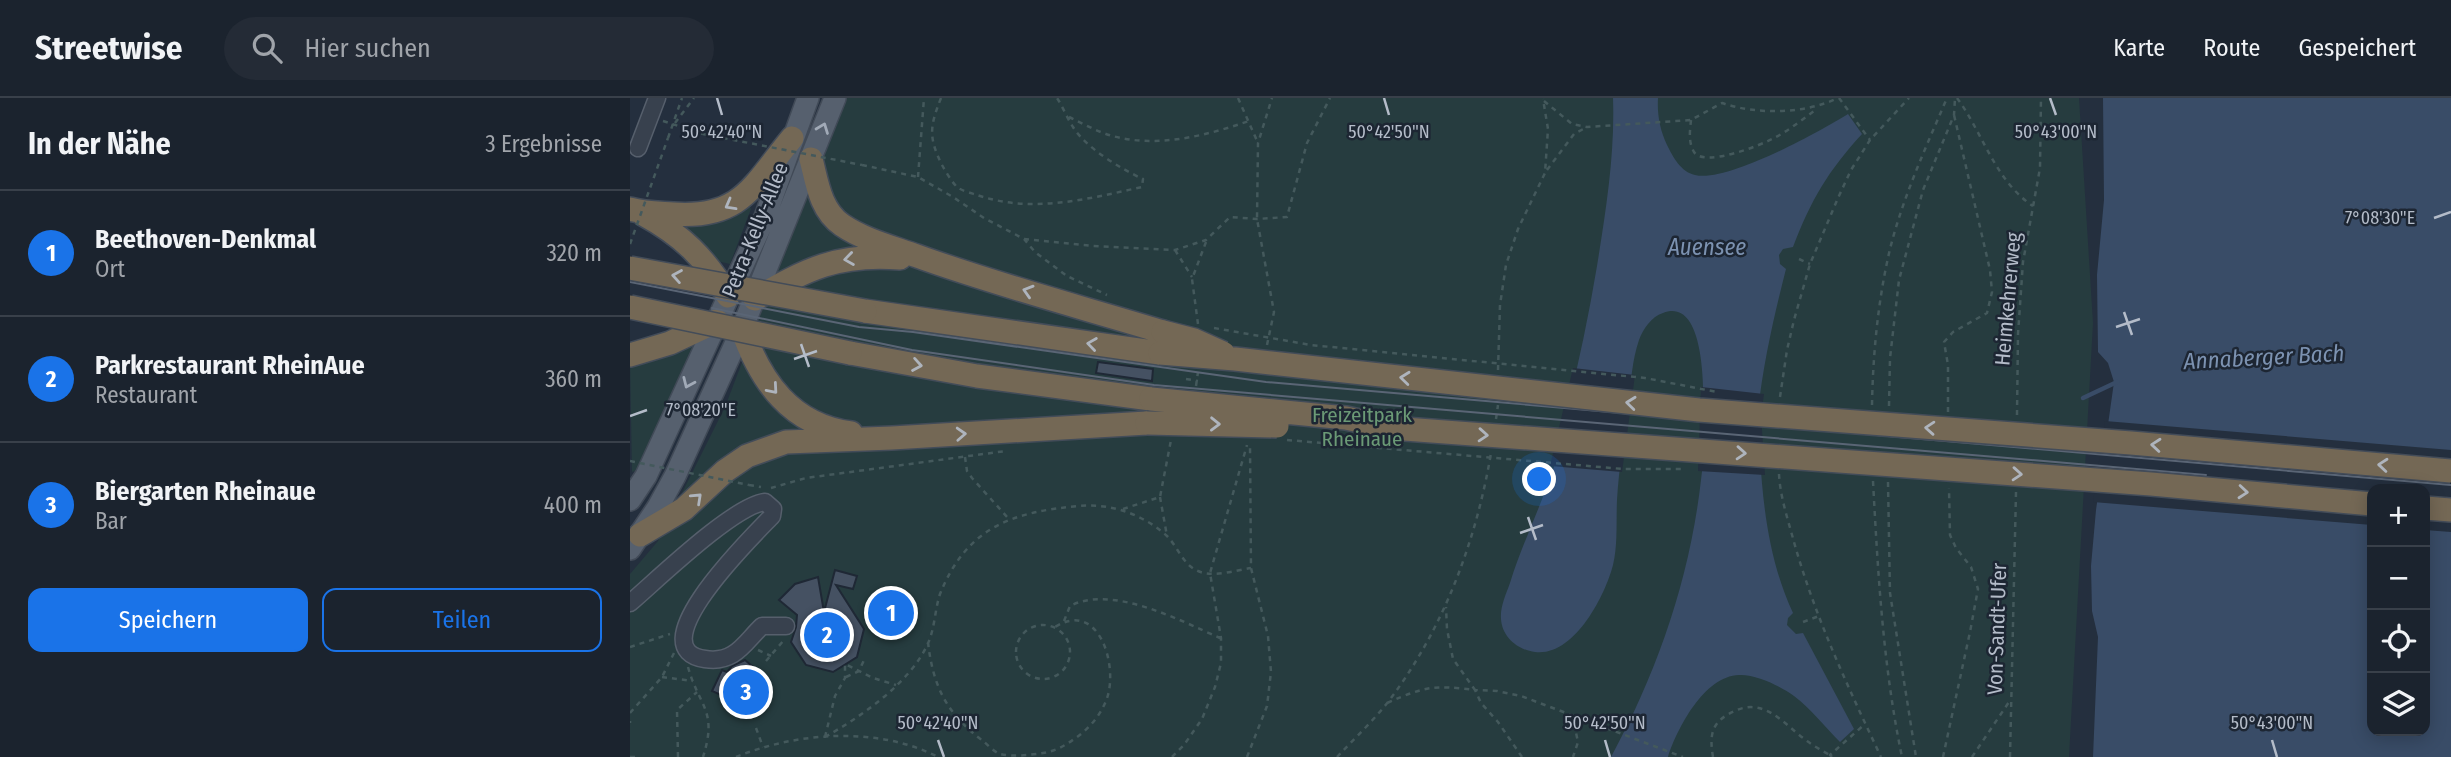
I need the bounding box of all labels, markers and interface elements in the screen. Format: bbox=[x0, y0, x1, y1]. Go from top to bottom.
search box bbox=[224, 17, 714, 80]
text: Streetwise bbox=[35, 28, 182, 68]
icon: search bbox=[248, 29, 286, 67]
text: Hier suchen bbox=[304, 33, 431, 64]
text: Karte bbox=[2113, 34, 2165, 62]
text: Route bbox=[2203, 34, 2260, 62]
text: Gespeichert bbox=[2298, 34, 2416, 62]
text: 50°42'40"N bbox=[681, 121, 763, 143]
text: 50°42'50"N bbox=[1348, 121, 1430, 143]
text: 50°43'00"N bbox=[2015, 121, 2097, 143]
one-way arrow bbox=[814, 123, 828, 135]
text: In der Nähe bbox=[28, 126, 171, 162]
text: 3 Ergebnisse bbox=[485, 130, 602, 158]
street label: Petra-Kelly-Allee bbox=[716, 159, 794, 301]
one-way arrow bbox=[724, 197, 737, 210]
text: 7°08'30"E bbox=[2345, 207, 2415, 229]
text: Beethoven-Denkmal bbox=[95, 224, 316, 255]
street label: Heimkehrerweg bbox=[1989, 231, 2027, 367]
water label: Auensee bbox=[1667, 233, 1746, 261]
text: 1 bbox=[46, 239, 56, 267]
text: 320 m bbox=[547, 239, 602, 267]
one-way arrow bbox=[843, 251, 855, 266]
text: Ort bbox=[95, 255, 125, 283]
one-way arrow bbox=[671, 270, 683, 285]
one-way arrow bbox=[1022, 284, 1034, 299]
one-way arrow bbox=[1086, 336, 1098, 351]
water label: Annaberger Bach bbox=[2182, 339, 2345, 375]
text: Parkrestaurant RheinAue bbox=[95, 350, 365, 381]
one-way arrow bbox=[911, 357, 923, 372]
text: 2 bbox=[46, 365, 56, 393]
text: 360 m bbox=[545, 365, 602, 393]
one-way arrow bbox=[1399, 370, 1411, 385]
one-way arrow bbox=[682, 376, 696, 388]
text: Restaurant bbox=[95, 381, 197, 409]
one-way arrow bbox=[765, 381, 777, 394]
one-way arrow bbox=[1625, 395, 1637, 410]
text: 7°08'20"E bbox=[666, 399, 736, 421]
park label: Freizeitpark Rheinaue bbox=[1312, 402, 1412, 452]
one-way arrow bbox=[1211, 416, 1221, 432]
one-way arrow bbox=[1924, 421, 1935, 436]
one-way arrow bbox=[955, 427, 966, 442]
one-way arrow bbox=[1478, 427, 1489, 442]
one-way arrow bbox=[2151, 438, 2162, 453]
one-way arrow bbox=[1736, 445, 1747, 460]
one-way arrow bbox=[2377, 458, 2388, 473]
your location bbox=[1522, 462, 1556, 496]
one-way arrow bbox=[2011, 466, 2022, 481]
text: Biergarten Rheinaue bbox=[95, 476, 316, 507]
one-way arrow bbox=[2238, 484, 2249, 499]
map controls bbox=[2367, 484, 2430, 736]
button: + bbox=[2367, 484, 2430, 547]
text: 3 bbox=[46, 491, 56, 519]
text: 400 m bbox=[544, 491, 602, 519]
one-way arrow bbox=[689, 493, 702, 506]
text: Bar bbox=[95, 507, 127, 535]
button: − bbox=[2367, 547, 2430, 610]
street label: Von-Sandt-Ufer bbox=[1982, 562, 2012, 696]
pin: 1 bbox=[868, 587, 914, 639]
button: Speichern bbox=[28, 588, 308, 652]
button: Teilen bbox=[322, 588, 602, 652]
pin: 2 bbox=[804, 609, 850, 661]
button: locate bbox=[2367, 610, 2430, 673]
pin: 3 bbox=[723, 666, 769, 718]
button: layers bbox=[2367, 673, 2430, 736]
text: 50°42'40"N bbox=[897, 712, 979, 734]
text: 50°42'50"N bbox=[1564, 712, 1646, 734]
text: 50°43'00"N bbox=[2231, 712, 2313, 734]

